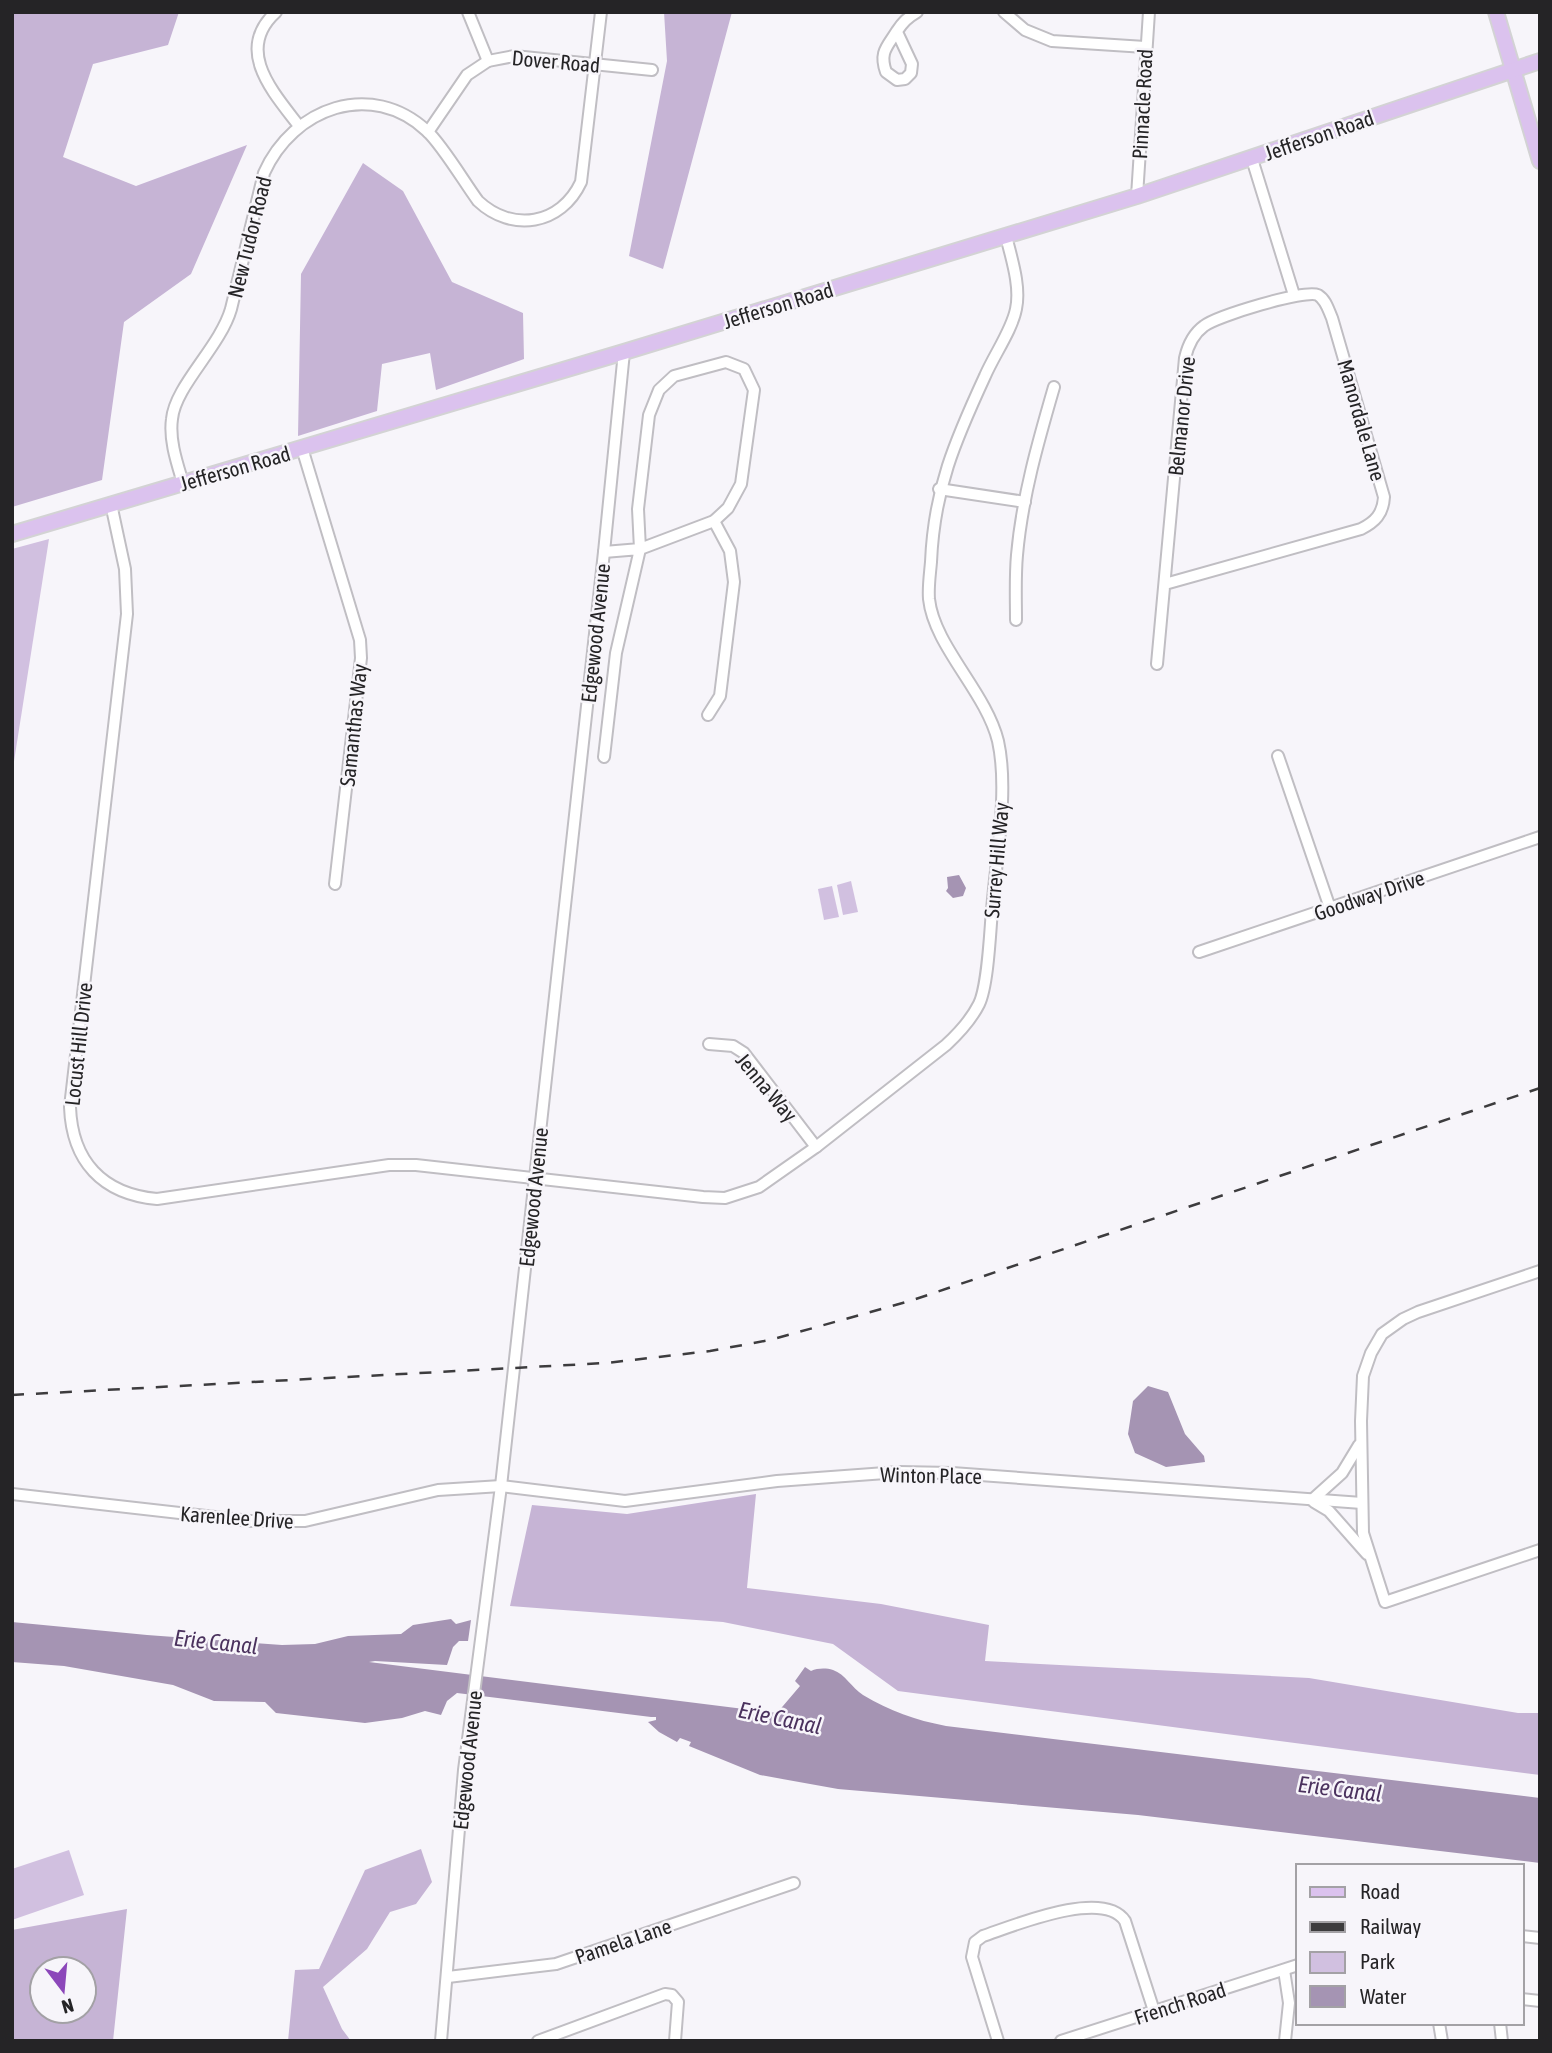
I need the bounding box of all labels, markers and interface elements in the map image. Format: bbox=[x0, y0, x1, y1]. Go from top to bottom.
street label: Dover Road bbox=[511, 45, 601, 77]
street label: Pinnacle Road bbox=[1127, 48, 1157, 160]
street label: Jefferson Road bbox=[1261, 105, 1377, 165]
street label: New Tudor Road bbox=[222, 174, 276, 300]
street label: Jefferson Road bbox=[720, 277, 836, 333]
street label: Belmanor Drive bbox=[1163, 355, 1199, 477]
street label: Manordale Lane bbox=[1333, 357, 1391, 483]
street label: Jefferson Road bbox=[177, 441, 293, 495]
street label: Edgewood Avenue bbox=[576, 562, 614, 704]
street label: Samanthas Way bbox=[335, 662, 371, 787]
street label: Surrey Hill Way bbox=[979, 801, 1013, 919]
street label: Goodway Drive bbox=[1311, 865, 1427, 925]
street label: Locust Hill Drive bbox=[60, 981, 96, 1107]
street label: Jenna Way bbox=[731, 1048, 803, 1126]
street label: Edgewood Avenue bbox=[514, 1126, 552, 1268]
street label: Winton Place bbox=[880, 1462, 982, 1488]
street label: Karenlee Drive bbox=[180, 1501, 294, 1533]
water label: Erie Canal bbox=[173, 1625, 259, 1659]
street label: Edgewood Avenue bbox=[448, 1689, 486, 1831]
water label: Erie Canal bbox=[736, 1697, 824, 1739]
water label: Erie Canal bbox=[1296, 1771, 1384, 1807]
legend bbox=[1296, 1864, 1524, 2025]
text: Road bbox=[1360, 1879, 1400, 1903]
street label: Pamela Lane bbox=[572, 1913, 674, 1969]
text: Railway bbox=[1360, 1914, 1422, 1938]
text: Park bbox=[1360, 1949, 1395, 1973]
north arrow bbox=[28, 1955, 98, 2025]
street label: French Road bbox=[1131, 1977, 1229, 2029]
text: Water bbox=[1360, 1984, 1407, 2008]
text: N bbox=[59, 1994, 76, 2018]

